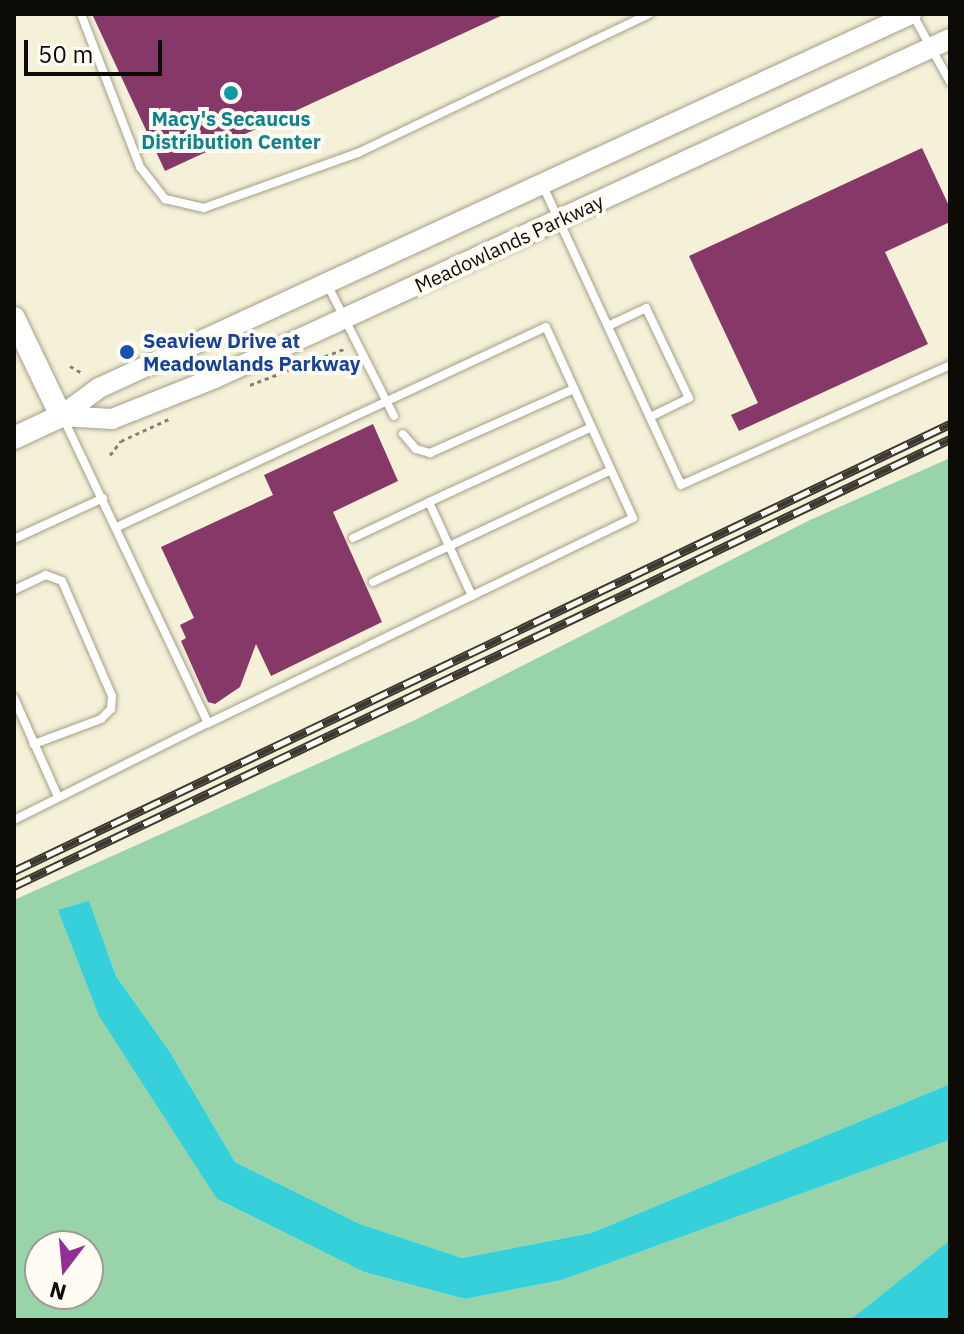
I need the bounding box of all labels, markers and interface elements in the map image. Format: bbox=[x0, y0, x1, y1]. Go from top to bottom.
scale bar bbox=[28, 24, 166, 74]
text: 50 m bbox=[38, 38, 93, 70]
marker: Macy's Secaucus Distribution Center bbox=[222, 84, 240, 102]
place label: Macy's Secaucus Distribution Center bbox=[141, 106, 321, 153]
street label: Meadowlands Parkway bbox=[411, 189, 607, 297]
place label: Seaview Drive at Meadowlands Parkway bbox=[143, 328, 361, 375]
marker: Seaview Drive at Meadowlands Parkway bbox=[118, 343, 136, 361]
north arrow bbox=[24, 1230, 104, 1310]
text: N bbox=[46, 1275, 69, 1308]

